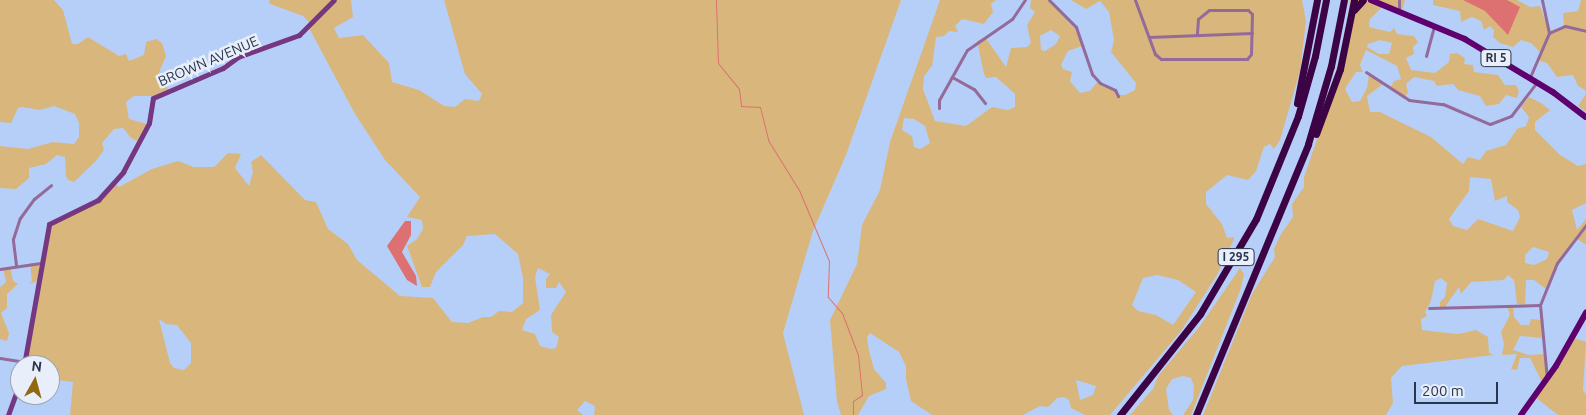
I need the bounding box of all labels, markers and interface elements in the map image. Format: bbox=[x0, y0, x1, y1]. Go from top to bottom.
street label: BROWN AVENUE bbox=[155, 32, 261, 90]
road number: RI 5 bbox=[1480, 48, 1512, 68]
road number: I 295 bbox=[1217, 248, 1255, 266]
north arrow bbox=[10, 355, 60, 405]
text: N bbox=[31, 358, 43, 375]
scale bar bbox=[1416, 372, 1500, 404]
text: 200 m bbox=[1422, 382, 1464, 399]

